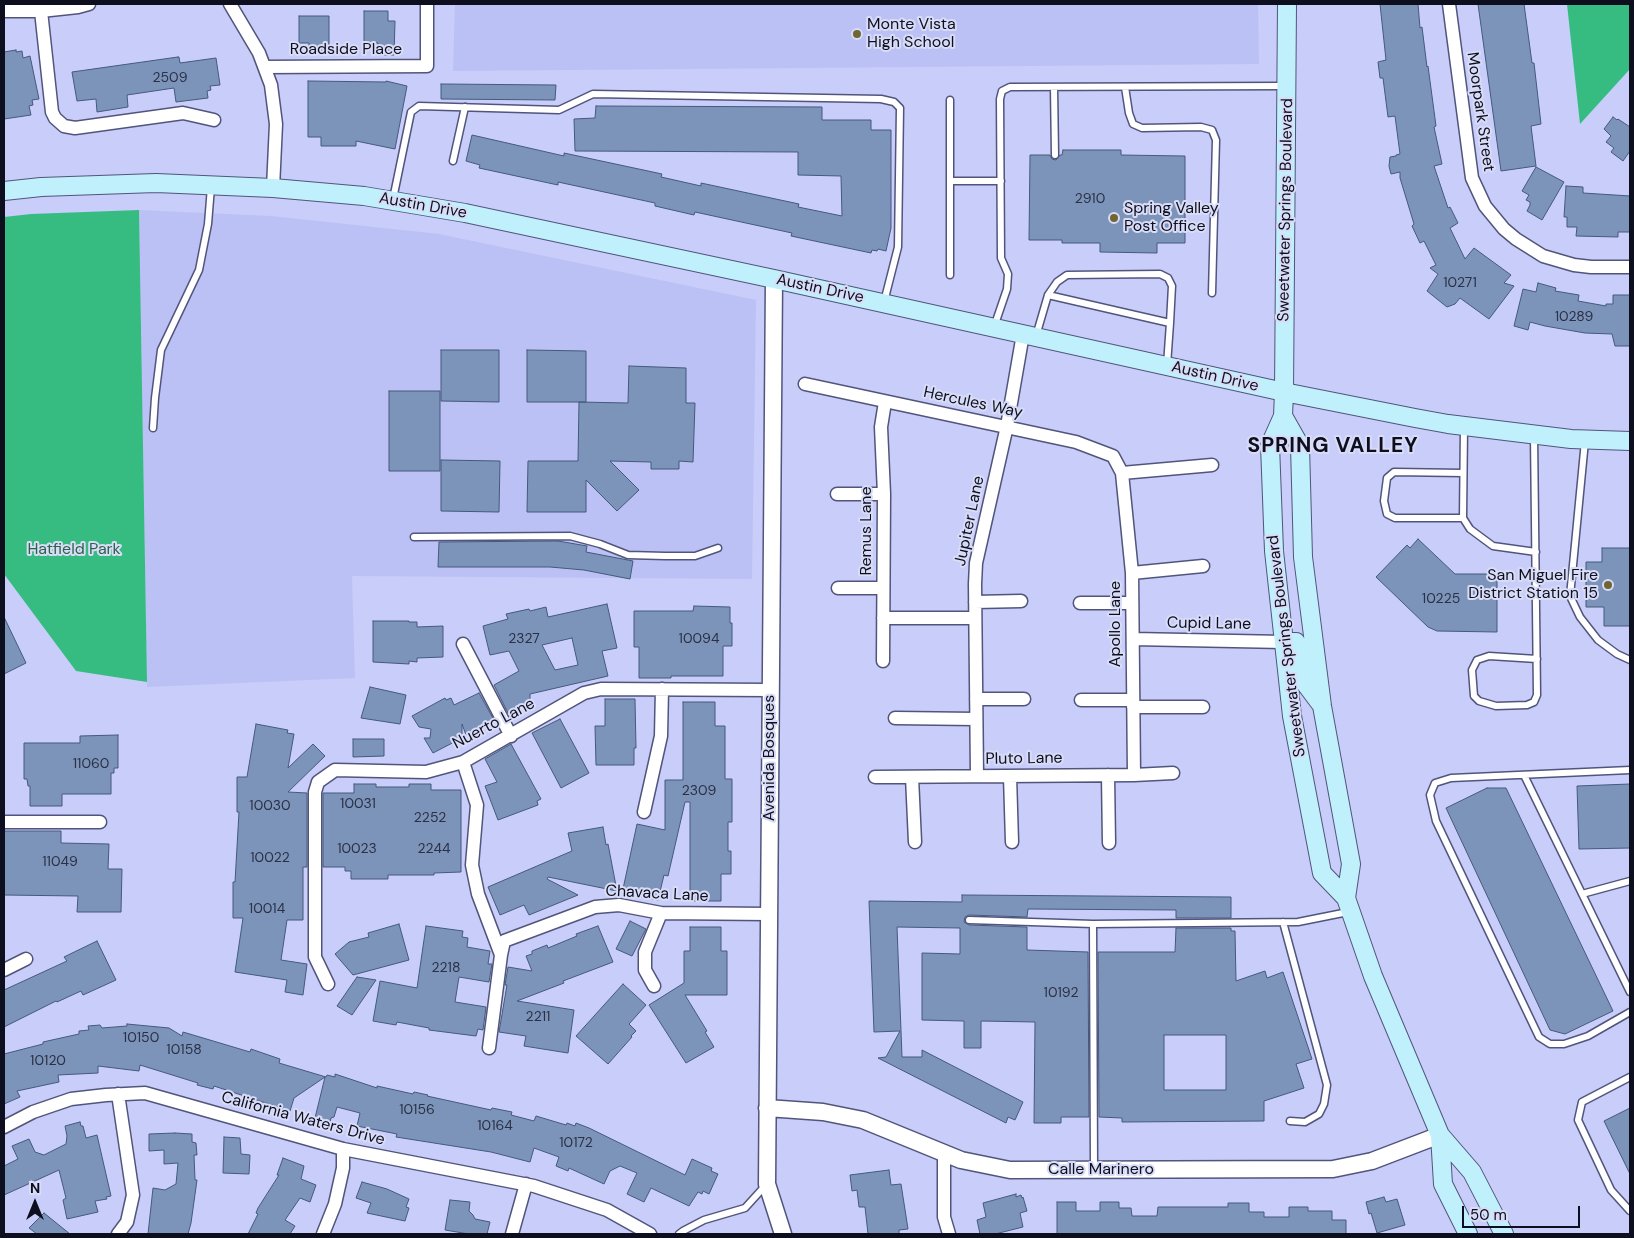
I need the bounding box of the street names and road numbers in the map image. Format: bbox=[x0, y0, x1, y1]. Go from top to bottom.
street label: Roadside Place bbox=[290, 40, 402, 60]
street label: Moorpark Street bbox=[1462, 51, 1498, 173]
street label: Sweetwater Springs Boulevard bbox=[1274, 98, 1298, 322]
street label: Austin Drive bbox=[378, 189, 468, 223]
street label: Austin Drive bbox=[775, 270, 865, 308]
street label: Austin Drive bbox=[1170, 358, 1260, 396]
street label: Hercules Way bbox=[922, 383, 1024, 423]
street label: Jupiter Lane bbox=[951, 474, 989, 568]
street label: Remus Lane bbox=[857, 486, 877, 576]
street label: Sweetwater Springs Boulevard bbox=[1264, 534, 1310, 758]
street label: Apollo Lane bbox=[1106, 581, 1126, 667]
street label: Cupid Lane bbox=[1167, 614, 1251, 634]
street label: Nuerto Lane bbox=[450, 694, 538, 754]
street label: Avenida Bosques bbox=[760, 695, 780, 821]
street label: Pluto Lane bbox=[985, 749, 1063, 769]
street label: Chavaca Lane bbox=[605, 882, 709, 906]
street label: California Waters Drive bbox=[219, 1088, 387, 1150]
street label: Calle Marinero bbox=[1048, 1160, 1154, 1180]

